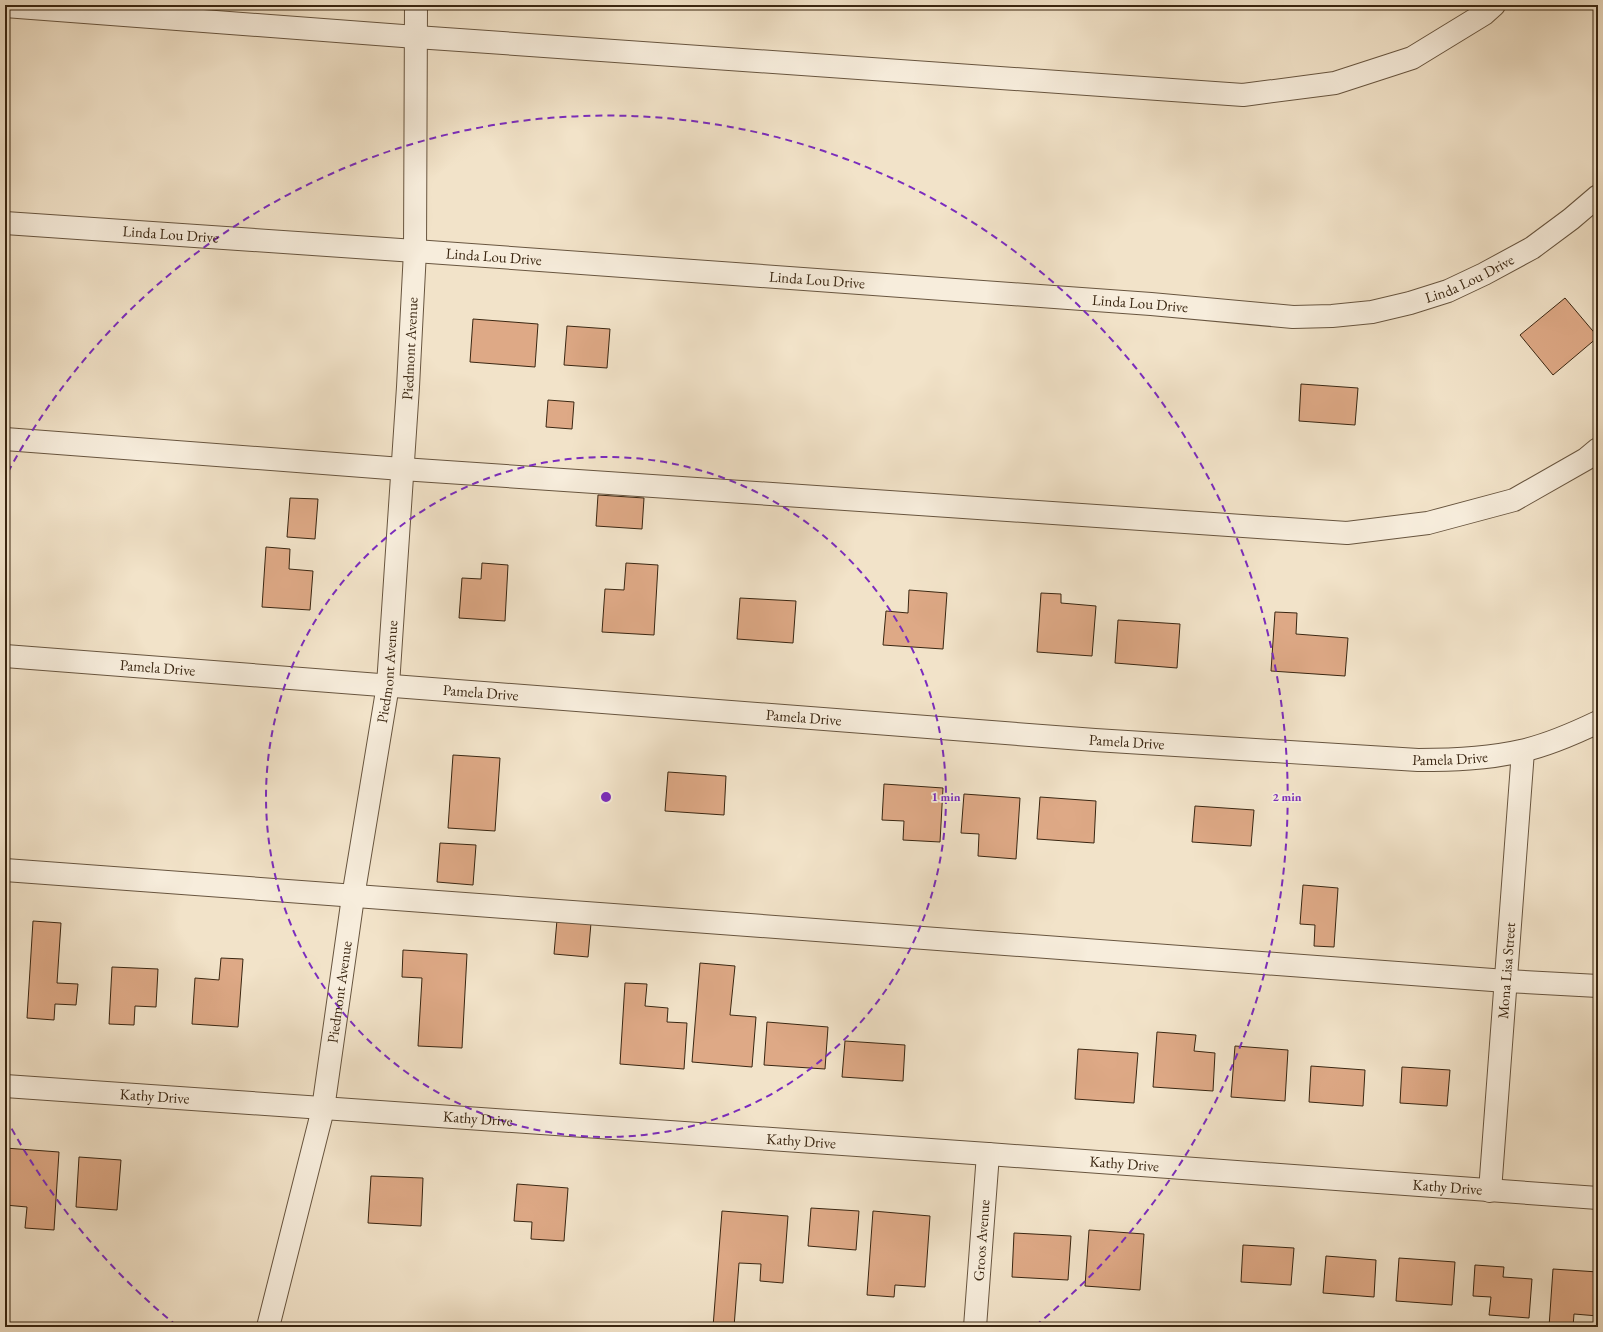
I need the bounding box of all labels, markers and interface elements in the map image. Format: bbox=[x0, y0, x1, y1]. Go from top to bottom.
street label: Linda Lou Drive bbox=[122, 221, 219, 247]
street label: Linda Lou Drive bbox=[445, 243, 543, 269]
street label: Linda Lou Drive bbox=[1422, 250, 1517, 307]
street label: Linda Lou Drive bbox=[768, 267, 866, 292]
street label: Linda Lou Drive bbox=[1092, 290, 1189, 316]
street label: Piedmont Avenue bbox=[397, 296, 422, 401]
street label: Piedmont Avenue bbox=[372, 620, 401, 724]
street label: Pamela Drive bbox=[119, 655, 196, 680]
street label: Pamela Drive bbox=[442, 680, 519, 705]
street label: Pamela Drive bbox=[765, 705, 842, 729]
street label: Pamela Drive bbox=[1088, 730, 1165, 753]
street label: Pamela Drive bbox=[1412, 747, 1489, 769]
text: 1 min bbox=[931, 789, 961, 805]
text: 2 min bbox=[1272, 789, 1302, 805]
centre of rings bbox=[599, 790, 613, 804]
street label: Mona Lisa Street bbox=[1493, 921, 1519, 1020]
street label: Piedmont Avenue bbox=[322, 939, 356, 1044]
street label: Kathy Drive bbox=[119, 1084, 190, 1108]
street label: Kathy Drive bbox=[442, 1106, 513, 1130]
street label: Kathy Drive bbox=[766, 1129, 837, 1152]
street label: Kathy Drive bbox=[1089, 1151, 1160, 1175]
street label: Kathy Drive bbox=[1412, 1175, 1483, 1199]
street label: Groos Avenue bbox=[968, 1199, 994, 1282]

